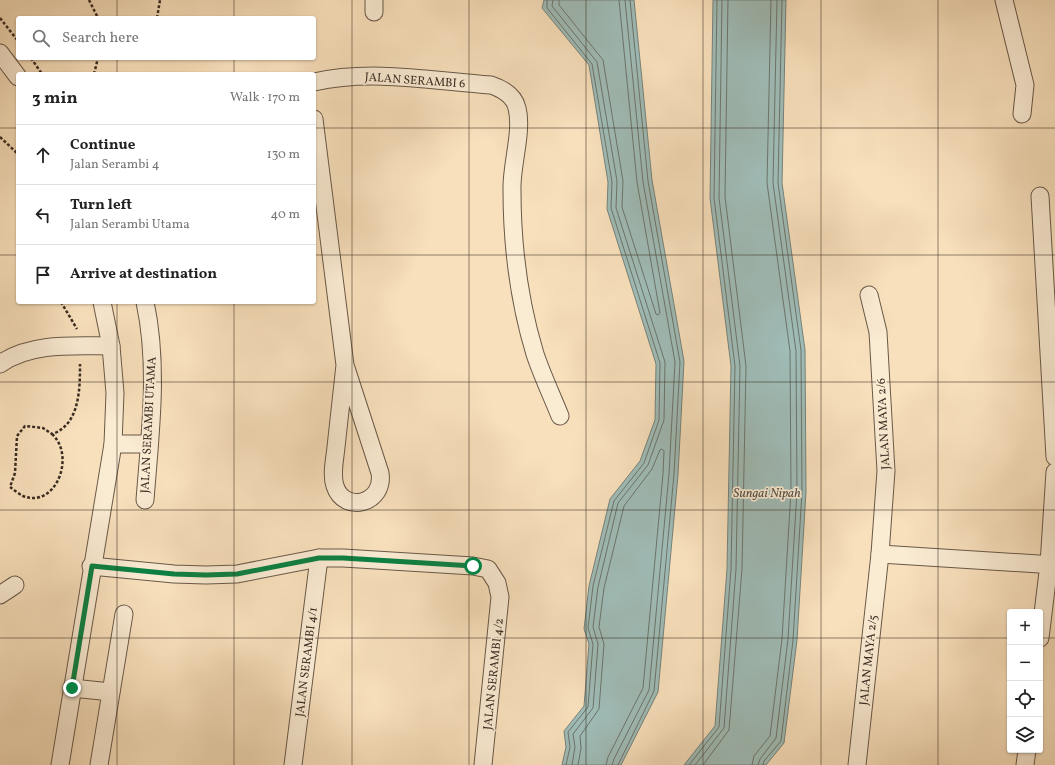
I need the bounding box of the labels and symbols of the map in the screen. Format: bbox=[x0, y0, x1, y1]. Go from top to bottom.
street label: JALAN SERAMBI 6 bbox=[364, 70, 466, 92]
street label: JALAN SERAMBI UTAMA bbox=[137, 356, 161, 494]
street label: JALAN MAYA 2/6 bbox=[874, 378, 894, 470]
water label: Sungai Nipah bbox=[733, 485, 801, 503]
route start bbox=[464, 557, 482, 575]
street label: JALAN SERAMBI 4/1 bbox=[292, 606, 322, 718]
street label: JALAN MAYA 2/5 bbox=[856, 614, 882, 706]
street label: JALAN SERAMBI 4/2 bbox=[480, 618, 508, 731]
route end bbox=[63, 679, 81, 697]

